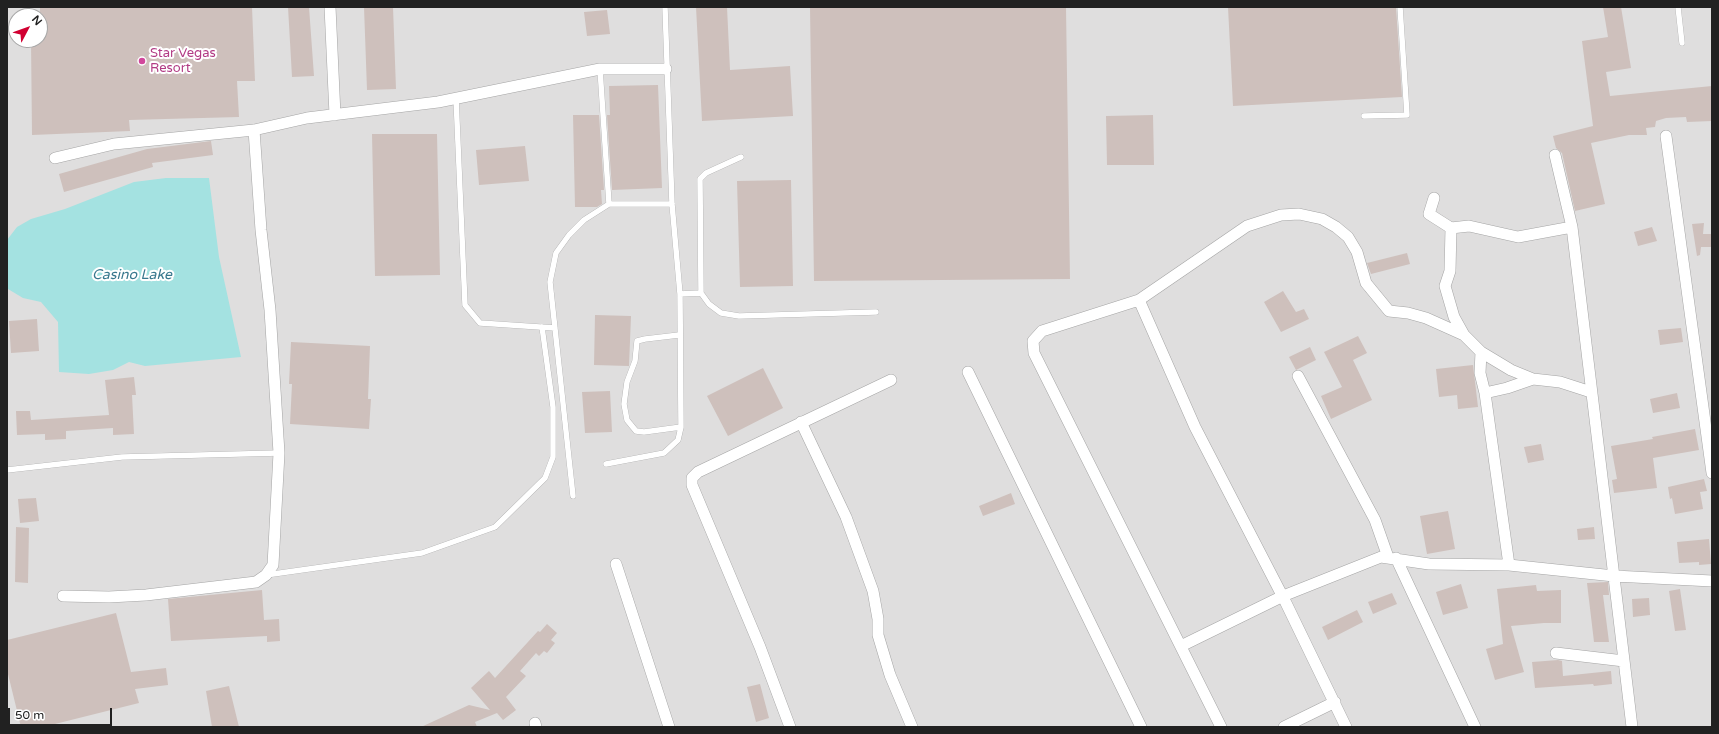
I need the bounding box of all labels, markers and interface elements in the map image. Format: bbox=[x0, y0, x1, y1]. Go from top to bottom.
north arrow bbox=[8, 8, 48, 48]
text: N bbox=[29, 13, 44, 28]
place label: Star Vegas Resort bbox=[150, 46, 216, 77]
marker: Star Vegas Resort bbox=[137, 56, 147, 66]
water label: Casino Lake bbox=[92, 267, 172, 283]
scale bar bbox=[10, 700, 114, 726]
text: 50 m bbox=[15, 708, 44, 722]

